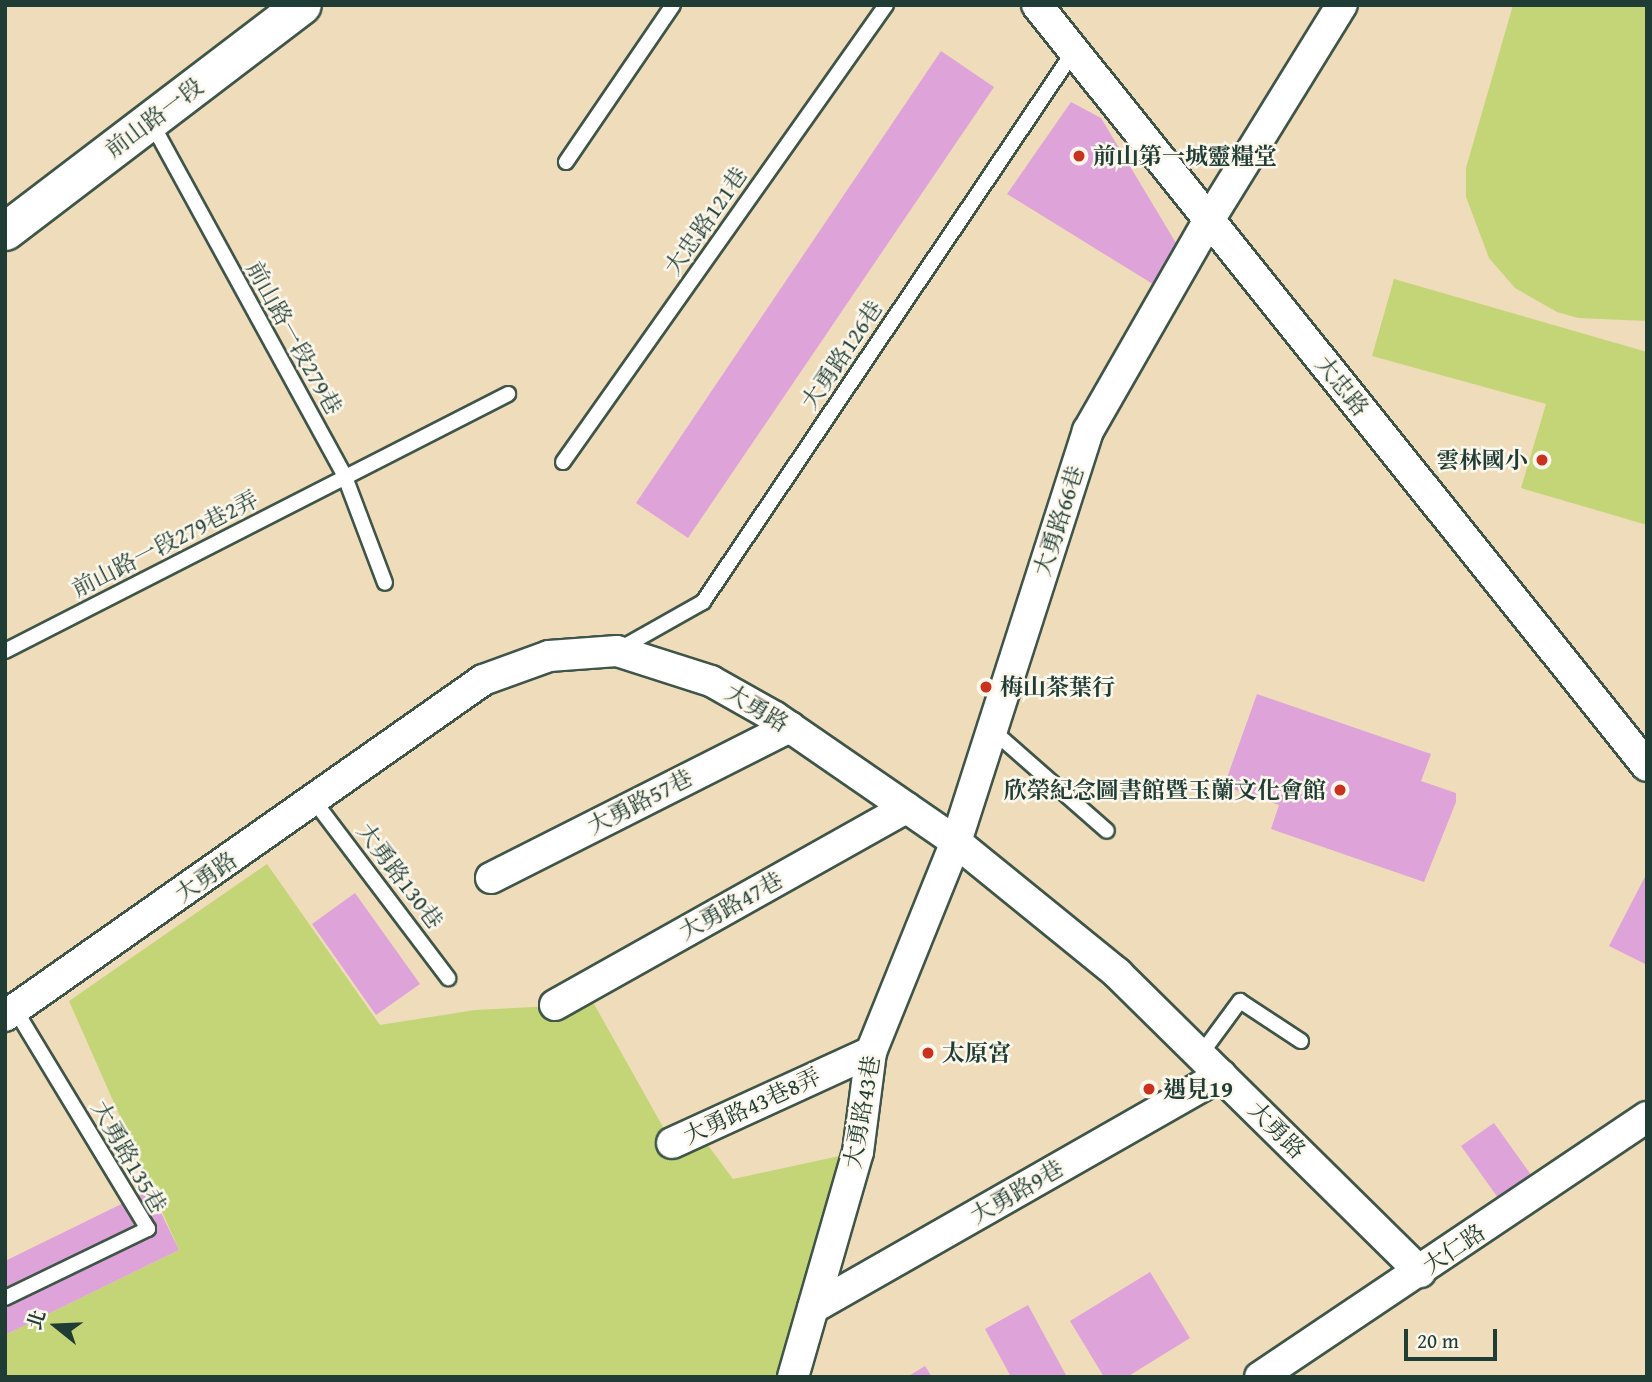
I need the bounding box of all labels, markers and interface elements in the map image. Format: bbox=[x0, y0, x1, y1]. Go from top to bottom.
street label: 前山路一段 bbox=[100, 72, 208, 164]
place label: 前山第一城靈糧堂 bbox=[1093, 142, 1277, 170]
marker: 前山第一城靈糧堂 bbox=[1071, 148, 1087, 164]
street label: 大忠路121巷 bbox=[659, 162, 753, 280]
street label: 前山路一段279巷 bbox=[240, 256, 348, 420]
street label: 大勇路126巷 bbox=[796, 295, 888, 415]
street label: 大忠路 bbox=[1310, 351, 1374, 421]
place label: 雲林國小 bbox=[1436, 446, 1528, 474]
marker: 雲林國小 bbox=[1534, 452, 1550, 468]
street label: 大勇路66巷 bbox=[1028, 462, 1090, 580]
street label: 前山路一段279巷2弄 bbox=[67, 485, 263, 603]
place label: 梅山茶葉行 bbox=[1000, 673, 1115, 701]
street label: 大勇路 bbox=[720, 678, 794, 738]
marker: 梅山茶葉行 bbox=[978, 679, 994, 695]
street label: 大勇路57巷 bbox=[583, 764, 697, 840]
place label: 欣榮紀念圖書館暨玉蘭文化會館 bbox=[1004, 776, 1326, 804]
marker: 欣榮紀念圖書館暨玉蘭文化會館 bbox=[1332, 782, 1348, 798]
street label: 大勇路130巷 bbox=[351, 818, 449, 934]
street label: 大勇路 bbox=[170, 846, 242, 908]
street label: 大勇路47巷 bbox=[674, 866, 788, 946]
place label: 太原宮 bbox=[942, 1039, 1011, 1067]
marker: 太原宮 bbox=[920, 1045, 936, 1061]
street label: 大勇路43巷 bbox=[838, 1053, 886, 1171]
street label: 大勇路43巷8弄 bbox=[679, 1062, 825, 1150]
place label: 遇見19 bbox=[1163, 1075, 1233, 1103]
marker: 遇見19 bbox=[1141, 1081, 1157, 1097]
street label: 大勇路135巷 bbox=[86, 1096, 172, 1218]
street label: 大勇路 bbox=[1243, 1096, 1311, 1164]
street label: 大勇路9巷 bbox=[965, 1154, 1069, 1230]
street label: 大仁路 bbox=[1418, 1218, 1490, 1280]
north arrow bbox=[21, 1291, 91, 1361]
text: 北 bbox=[20, 1306, 52, 1333]
scale bar bbox=[1407, 1316, 1500, 1360]
text: 20 m bbox=[1417, 1325, 1459, 1356]

